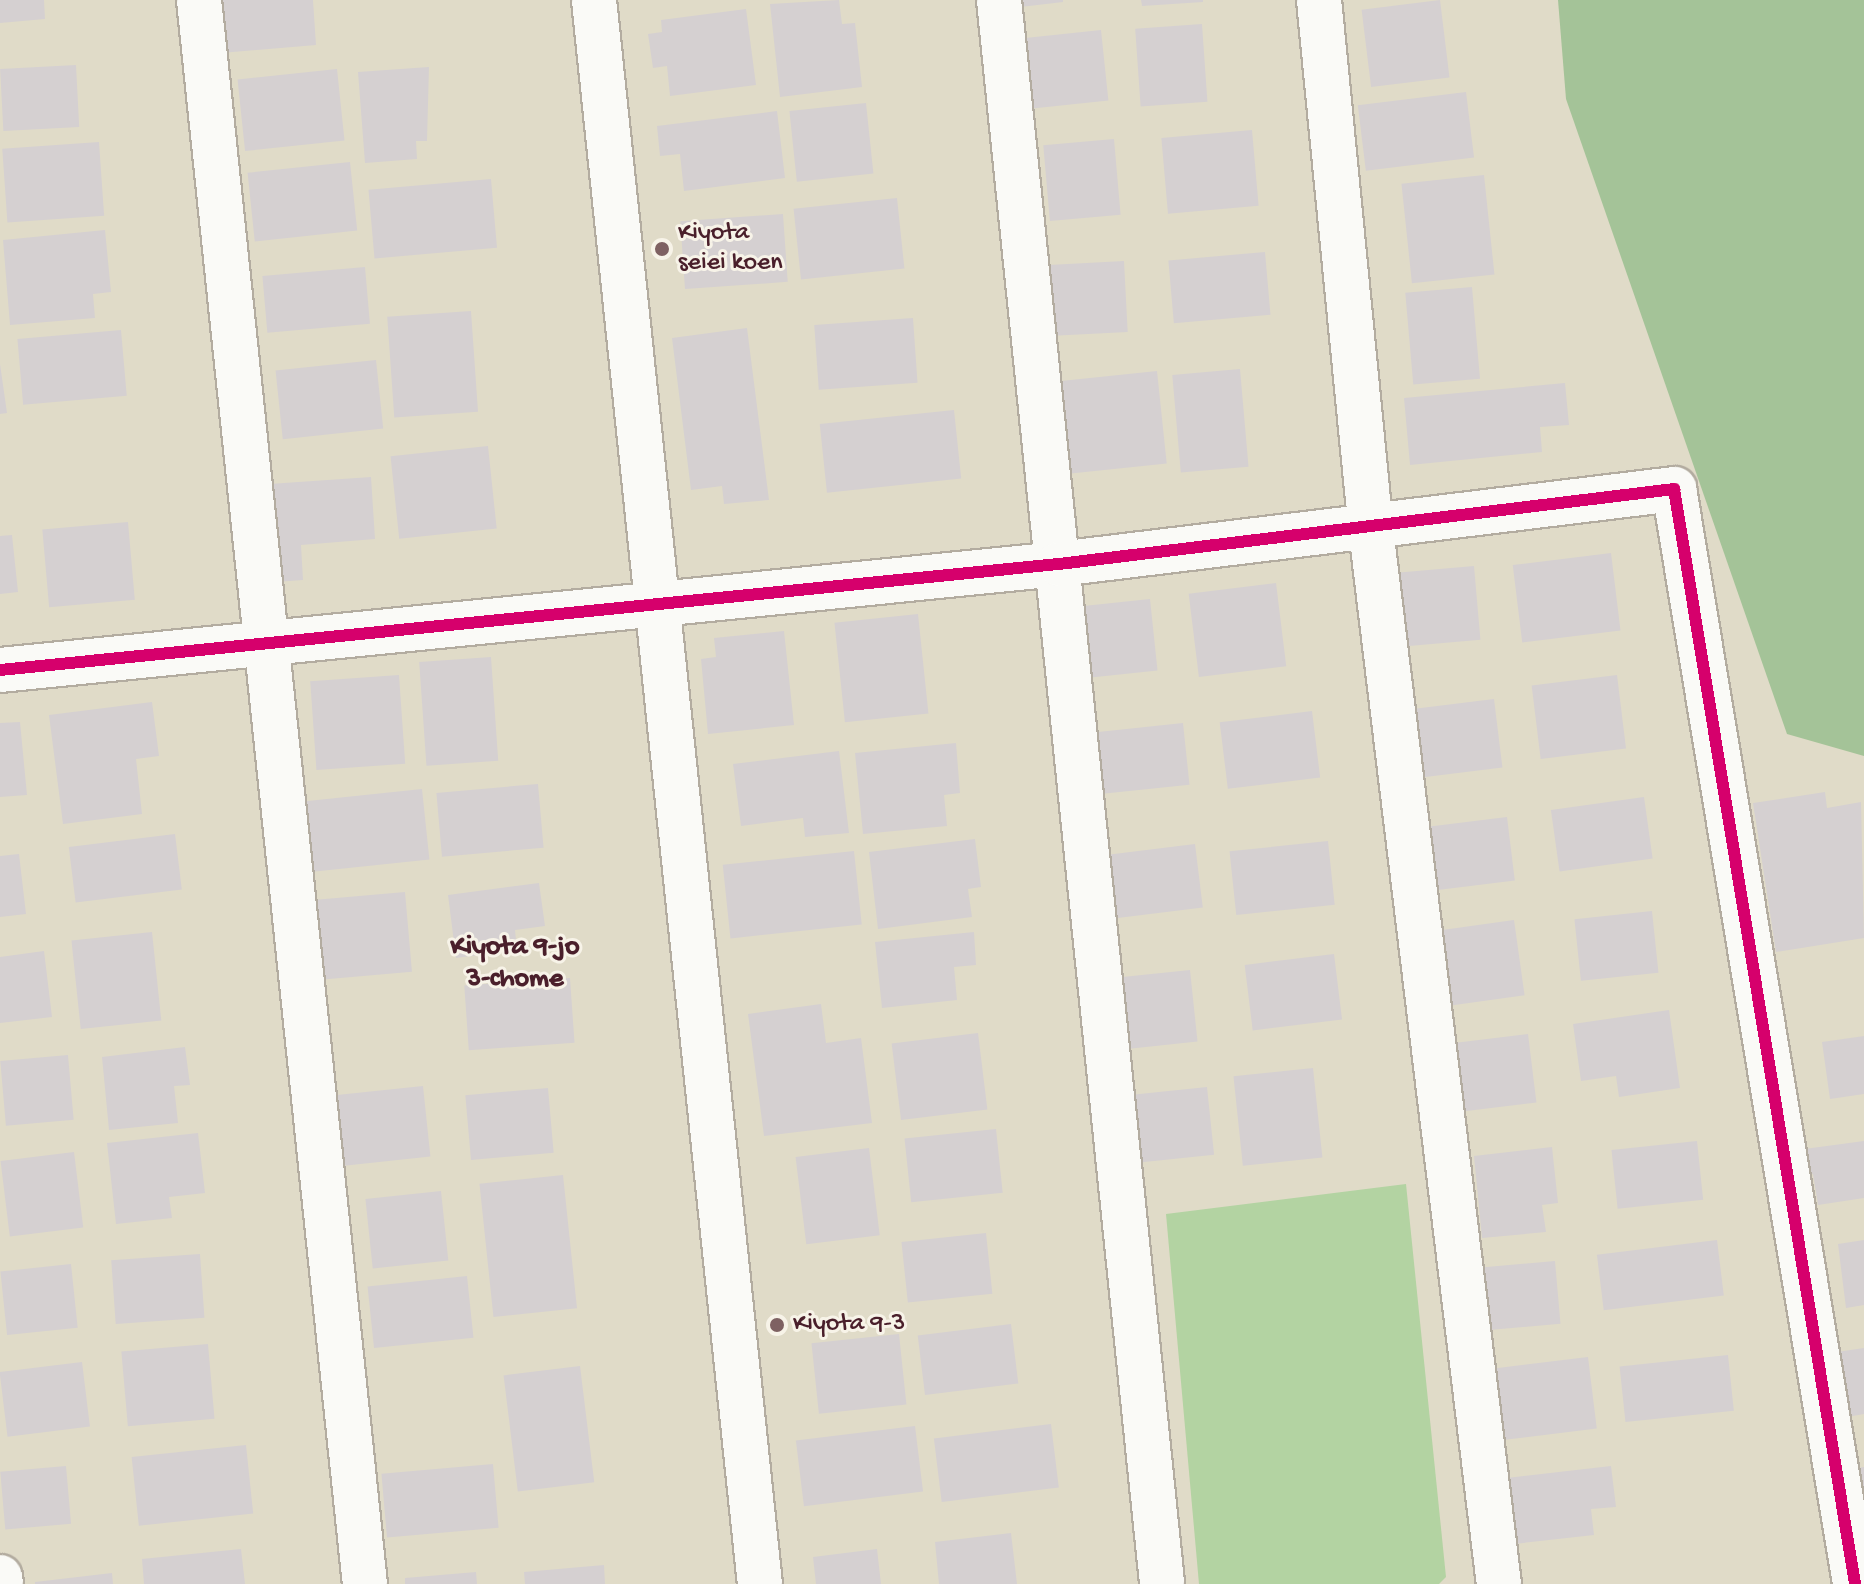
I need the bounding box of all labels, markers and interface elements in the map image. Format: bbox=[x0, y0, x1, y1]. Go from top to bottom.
place label: Kiyota seiei koen bbox=[678, 218, 783, 280]
marker: Kiyota seiei koen bbox=[653, 240, 671, 258]
district label: Kiyota 9-jo 3-chome bbox=[451, 931, 579, 997]
place label: Kiyota 9-3 bbox=[793, 1309, 905, 1341]
marker: Kiyota 9-3 bbox=[768, 1316, 786, 1334]

